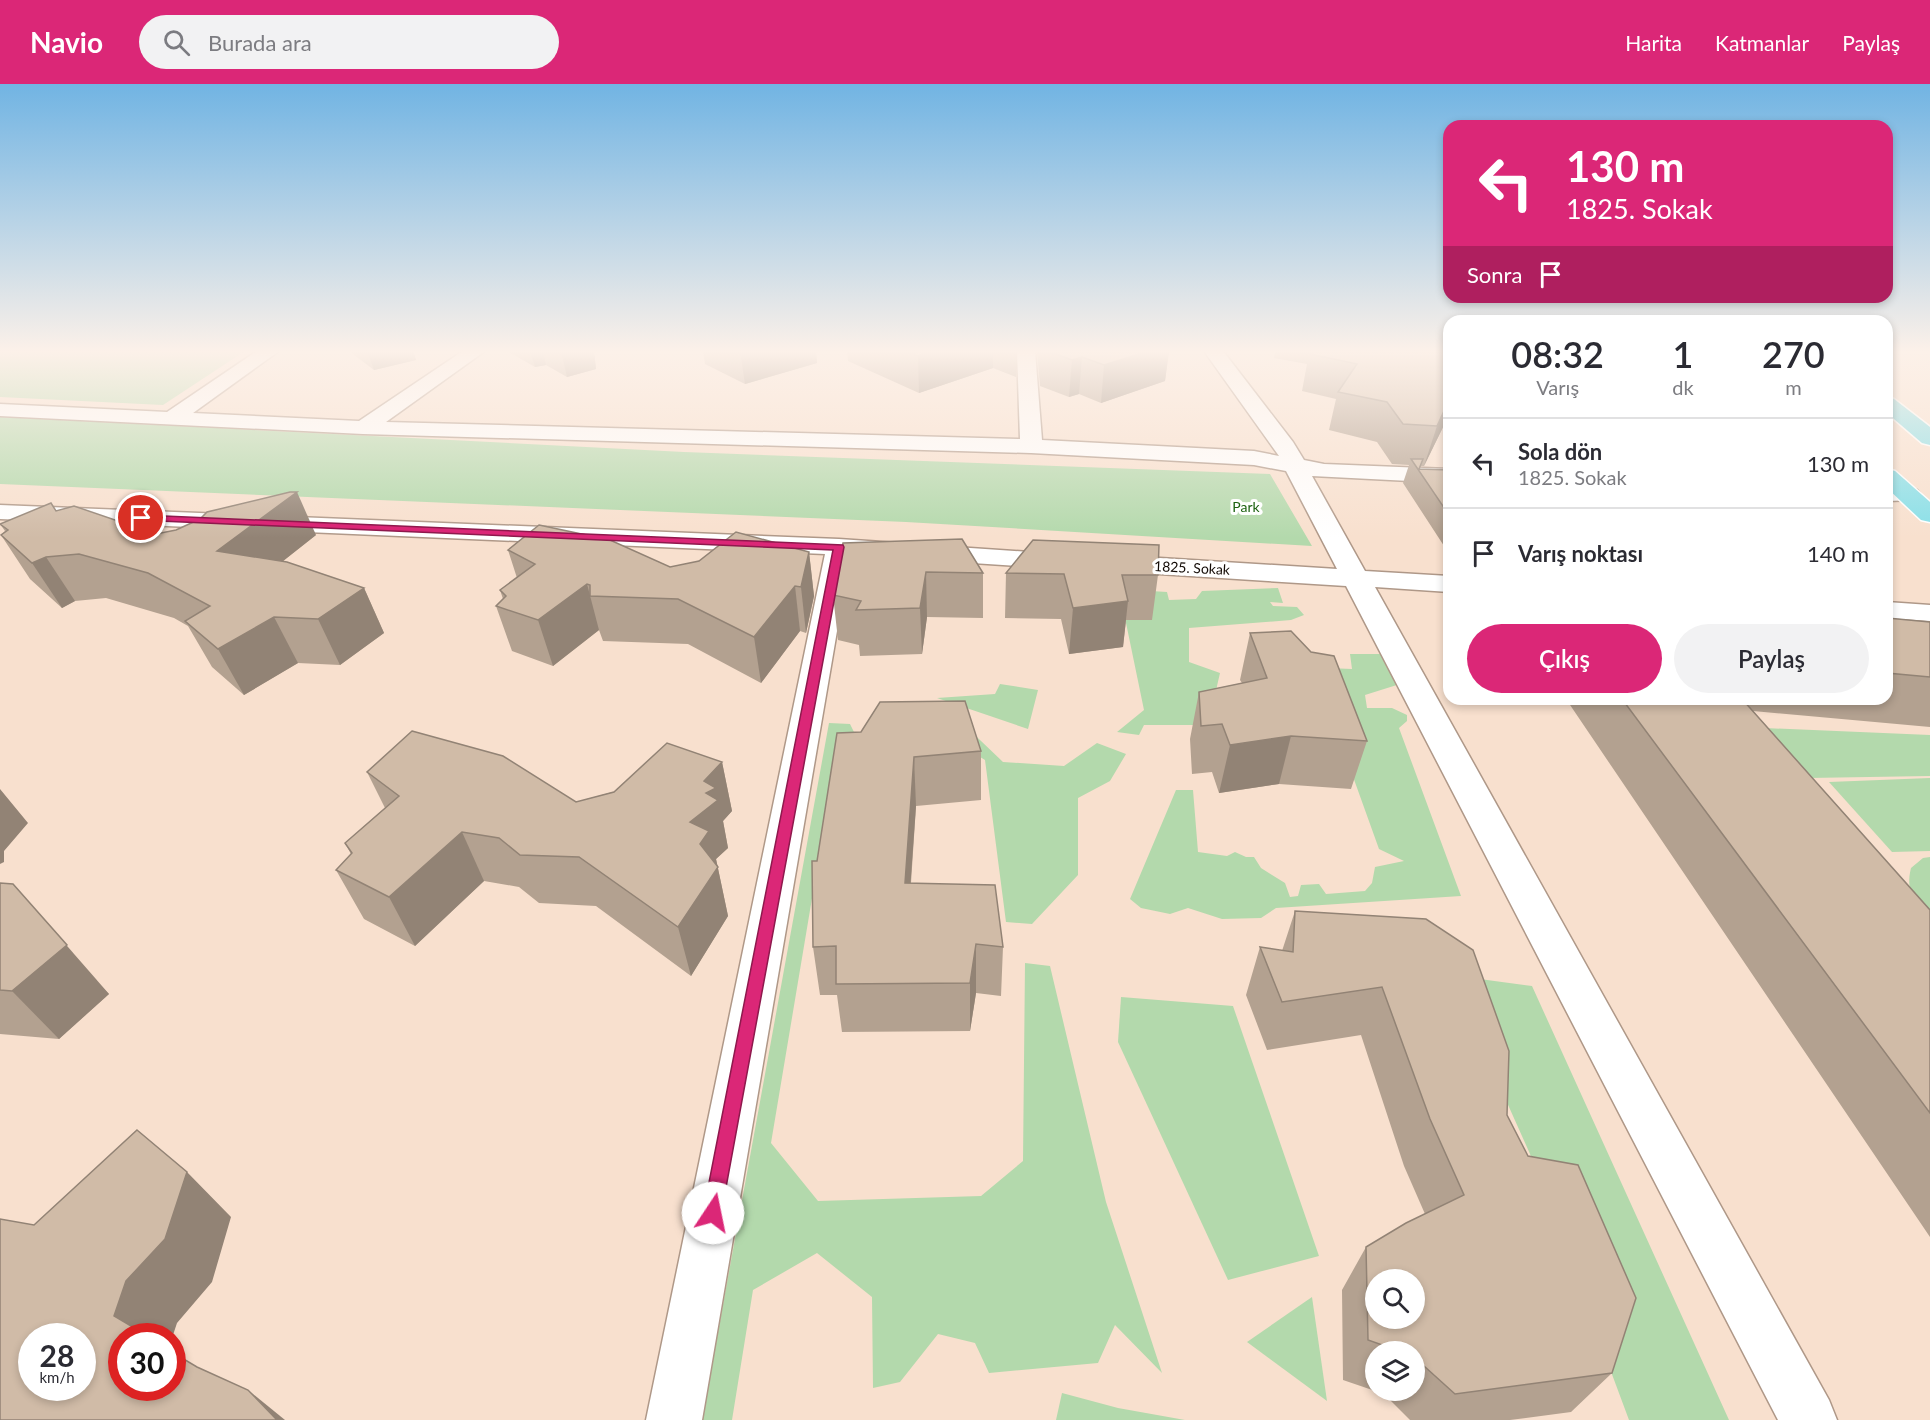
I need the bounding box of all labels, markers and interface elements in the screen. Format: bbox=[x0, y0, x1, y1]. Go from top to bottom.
search box bbox=[139, 15, 559, 69]
text: Navio bbox=[30, 25, 103, 59]
icon: search bbox=[160, 26, 193, 59]
text: Burada ara bbox=[208, 29, 312, 56]
text: Harita bbox=[1625, 30, 1682, 55]
text: Katmanlar bbox=[1715, 30, 1809, 55]
text: Paylaş bbox=[1842, 30, 1900, 55]
text: 130 m bbox=[1566, 141, 1684, 191]
icon: left bbox=[1467, 144, 1545, 222]
text: 1825. Sokak bbox=[1566, 192, 1713, 225]
icon: arrive bbox=[1534, 258, 1567, 291]
text: Sonra bbox=[1467, 261, 1522, 288]
text: 08:32 bbox=[1511, 332, 1604, 376]
text: 1 bbox=[1673, 332, 1693, 376]
text: 270 bbox=[1762, 332, 1825, 376]
text: Varış bbox=[1536, 375, 1579, 399]
text: dk bbox=[1672, 375, 1694, 399]
text: m bbox=[1785, 375, 1802, 399]
text: Sola dön bbox=[1518, 438, 1602, 465]
icon: left bbox=[1467, 447, 1500, 480]
text: 130 m bbox=[1807, 450, 1869, 477]
text: 1825. Sokak bbox=[1518, 465, 1627, 489]
pin bbox=[115, 492, 166, 543]
park label: Park bbox=[1232, 498, 1261, 515]
icon: arrive bbox=[124, 501, 157, 534]
icon: arrive bbox=[1467, 537, 1500, 570]
text: Varış noktası bbox=[1518, 540, 1643, 567]
text: 140 m bbox=[1807, 540, 1869, 567]
street label: 1825. Sokak bbox=[1154, 557, 1231, 578]
button: Çıkış bbox=[1467, 624, 1662, 693]
button: Paylaş bbox=[1674, 624, 1869, 693]
position arrow bbox=[681, 1181, 745, 1245]
map controls bbox=[1365, 1269, 1425, 1401]
button: search bbox=[1365, 1269, 1425, 1329]
speed limit sign: 30 bbox=[108, 1323, 186, 1401]
text: 28 bbox=[40, 1337, 74, 1373]
button: layers bbox=[1365, 1341, 1425, 1401]
text: km/h bbox=[39, 1368, 75, 1386]

